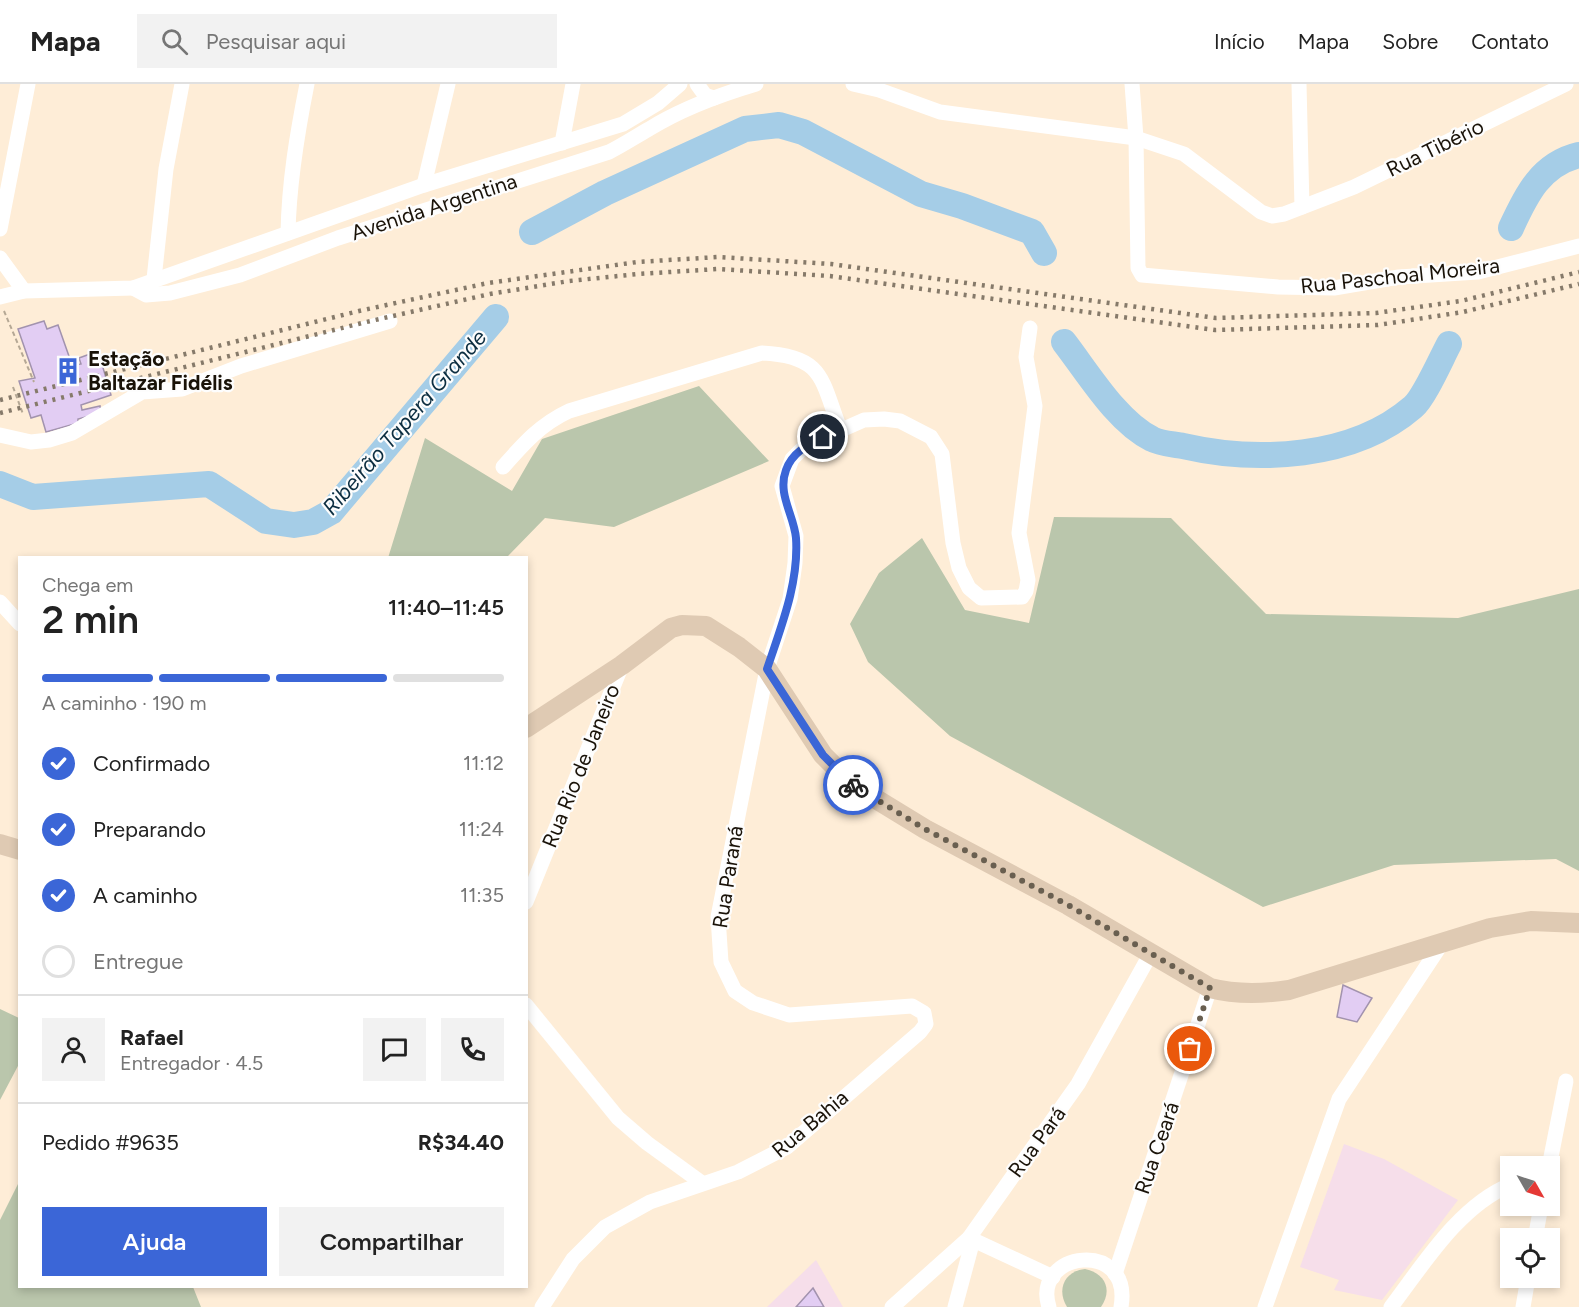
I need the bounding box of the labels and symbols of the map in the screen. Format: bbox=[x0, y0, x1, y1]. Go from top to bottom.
street label: Rua Tibério bbox=[1382, 113, 1488, 182]
street label: Avenida Argentina bbox=[348, 168, 520, 245]
street label: Rua Paschoal Moreira bbox=[1299, 253, 1501, 298]
water label: Ribeirão Tapera Grande bbox=[317, 324, 492, 520]
place label: Estação Baltazar Fidélis bbox=[88, 346, 233, 395]
building icon: Estação Baltazar Fidélis bbox=[53, 356, 83, 386]
pin bbox=[797, 411, 848, 462]
street label: Rua Rio de Janeiro bbox=[536, 680, 625, 851]
courier bbox=[823, 755, 883, 815]
street label: Rua Paraná bbox=[707, 824, 748, 930]
pin bbox=[1164, 1023, 1215, 1074]
street label: Rua Bahia bbox=[767, 1085, 853, 1163]
street label: Rua Ceará bbox=[1129, 1098, 1184, 1197]
street label: Rua Pará bbox=[1003, 1102, 1071, 1182]
north arrow bbox=[1500, 1156, 1560, 1216]

